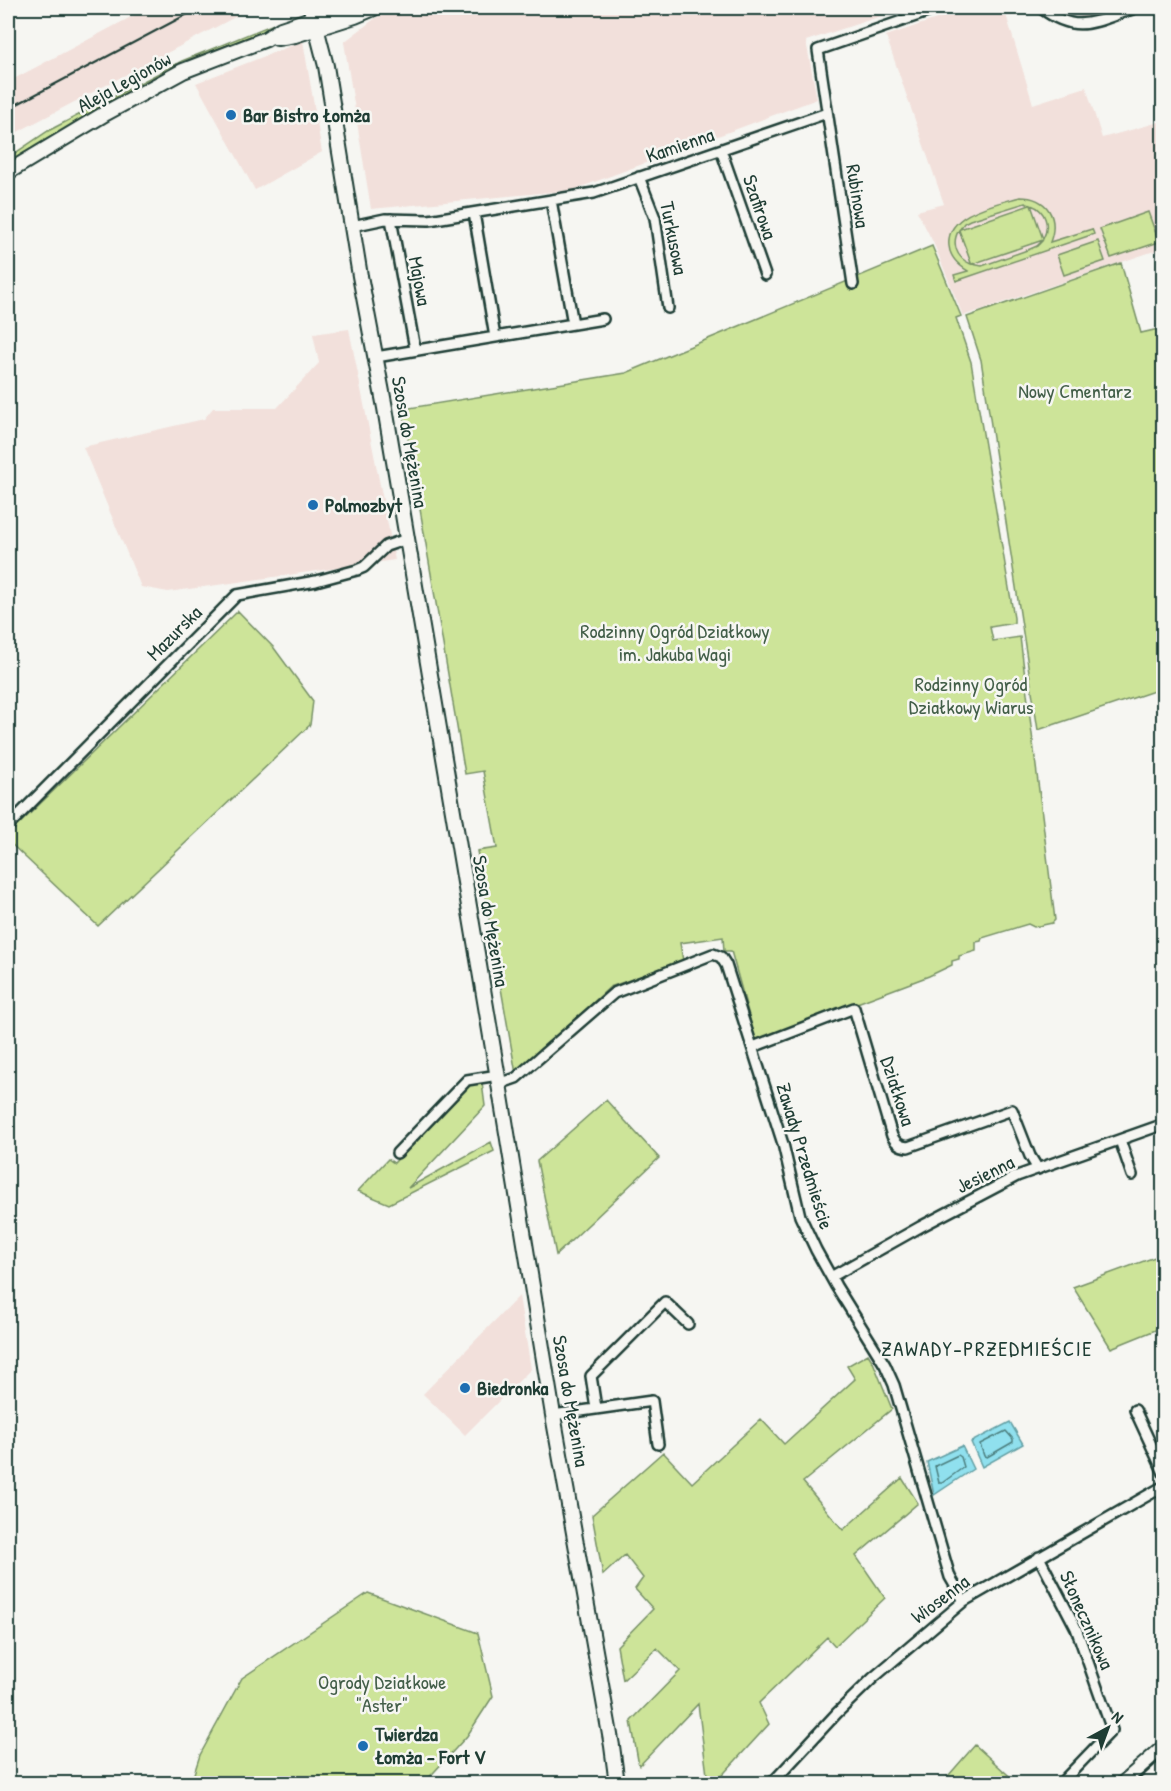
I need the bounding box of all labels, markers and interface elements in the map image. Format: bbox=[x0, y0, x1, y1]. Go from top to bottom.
street label: Aleja Legionów bbox=[72, 45, 176, 118]
place label: Bar Bistro Łomża bbox=[243, 101, 370, 128]
marker: Bar Bistro Łomża bbox=[224, 108, 238, 122]
street label: Kamienna bbox=[642, 120, 718, 169]
street label: Rubinowa bbox=[840, 162, 877, 230]
street label: Szafirowa bbox=[737, 171, 784, 243]
street label: Turkusowa bbox=[654, 199, 695, 277]
street label: Majowa bbox=[403, 254, 439, 308]
street label: Szosa do Mężenina bbox=[386, 374, 435, 510]
park label: Nowy Cmentarz bbox=[1018, 377, 1132, 404]
place label: Polmozbyt bbox=[325, 491, 403, 519]
marker: Polmozbyt bbox=[306, 498, 320, 512]
street label: Mazurska bbox=[140, 599, 207, 666]
park label: Rodzinny Ogród Działkowy im. Jakuba Wagi bbox=[580, 617, 770, 667]
park label: Rodzinny Ogród Działkowy Wiarus bbox=[909, 670, 1034, 720]
street label: Szosa do Mężenina bbox=[467, 853, 516, 989]
street label: Działkowa bbox=[875, 1053, 922, 1129]
street label: Zawady Przedmieście bbox=[770, 1079, 841, 1232]
street label: Jesienna bbox=[951, 1148, 1018, 1199]
street label: Szosa do Mężenina bbox=[547, 1333, 596, 1469]
district label: ZAWADY-PRZEDMIEŚCIE bbox=[881, 1334, 1093, 1363]
place label: Biedronka bbox=[477, 1374, 548, 1401]
marker: Biedronka bbox=[458, 1381, 472, 1395]
street label: Słonecznikowa bbox=[1054, 1566, 1121, 1673]
street label: Wiosenna bbox=[905, 1568, 974, 1629]
park label: Ogrody Działkowe "Aster" bbox=[318, 1668, 446, 1718]
north arrow bbox=[1078, 1698, 1138, 1758]
text: N bbox=[1107, 1706, 1129, 1728]
place label: Twierdza Łomża - Fort V bbox=[374, 1720, 486, 1770]
marker: Twierdza Łomża - Fort V bbox=[356, 1739, 370, 1753]

